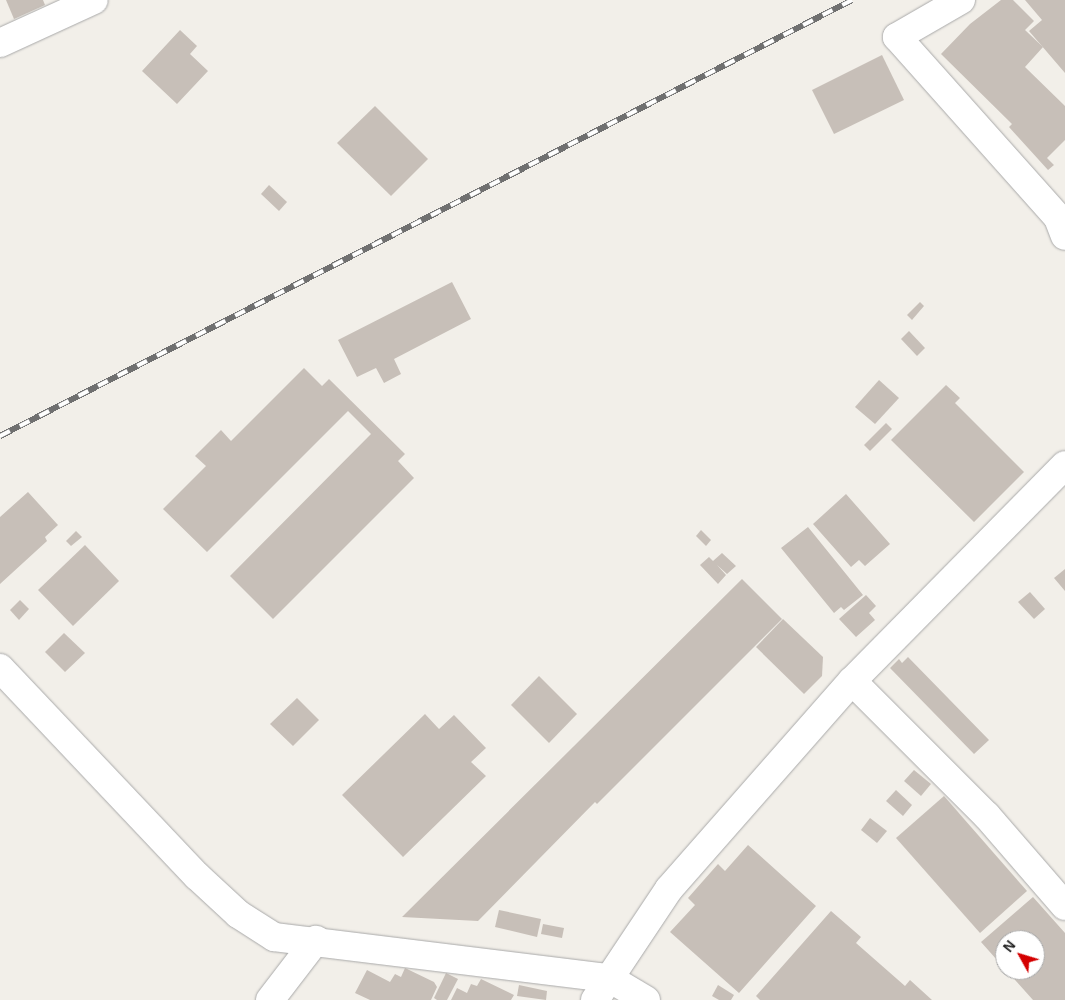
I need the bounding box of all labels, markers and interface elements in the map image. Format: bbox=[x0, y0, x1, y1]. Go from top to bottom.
north arrow bbox=[995, 930, 1045, 980]
text: N bbox=[1000, 937, 1019, 955]

